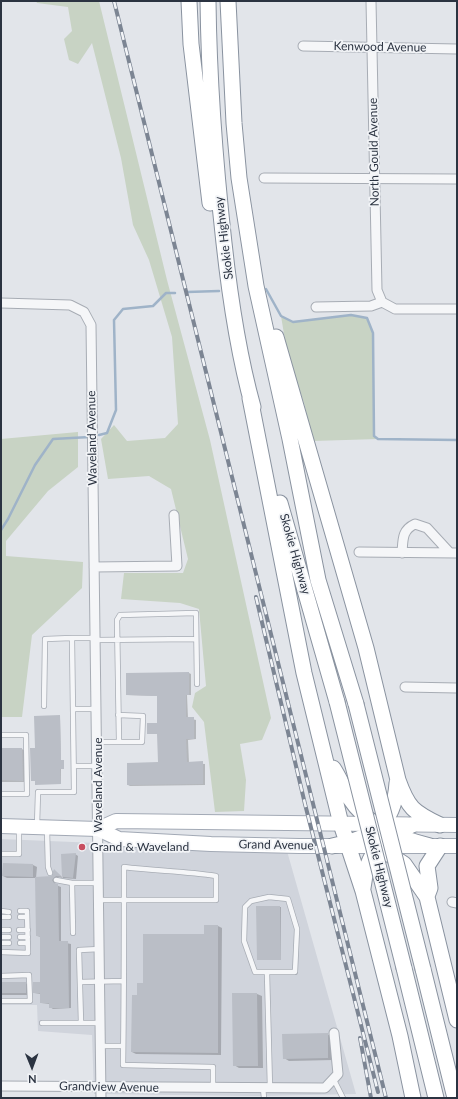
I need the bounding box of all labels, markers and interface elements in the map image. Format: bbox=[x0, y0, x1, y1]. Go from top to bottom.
street label: Kenwood Avenue bbox=[333, 39, 427, 55]
street label: North Gould Avenue bbox=[366, 98, 382, 206]
street label: Skokie Highway bbox=[212, 196, 236, 280]
street label: Waveland Avenue bbox=[84, 390, 100, 486]
street label: Skokie Highway bbox=[277, 512, 313, 596]
street label: Waveland Avenue bbox=[91, 738, 105, 832]
street label: Skokie Highway bbox=[362, 825, 396, 909]
street label: Grand Avenue bbox=[238, 837, 314, 853]
place label: Grand & Waveland bbox=[90, 840, 189, 854]
marker: Grand & Waveland bbox=[77, 842, 87, 852]
north arrow bbox=[12, 1047, 52, 1087]
text: N bbox=[28, 1073, 37, 1086]
street label: Grandview Avenue bbox=[59, 1079, 159, 1095]

